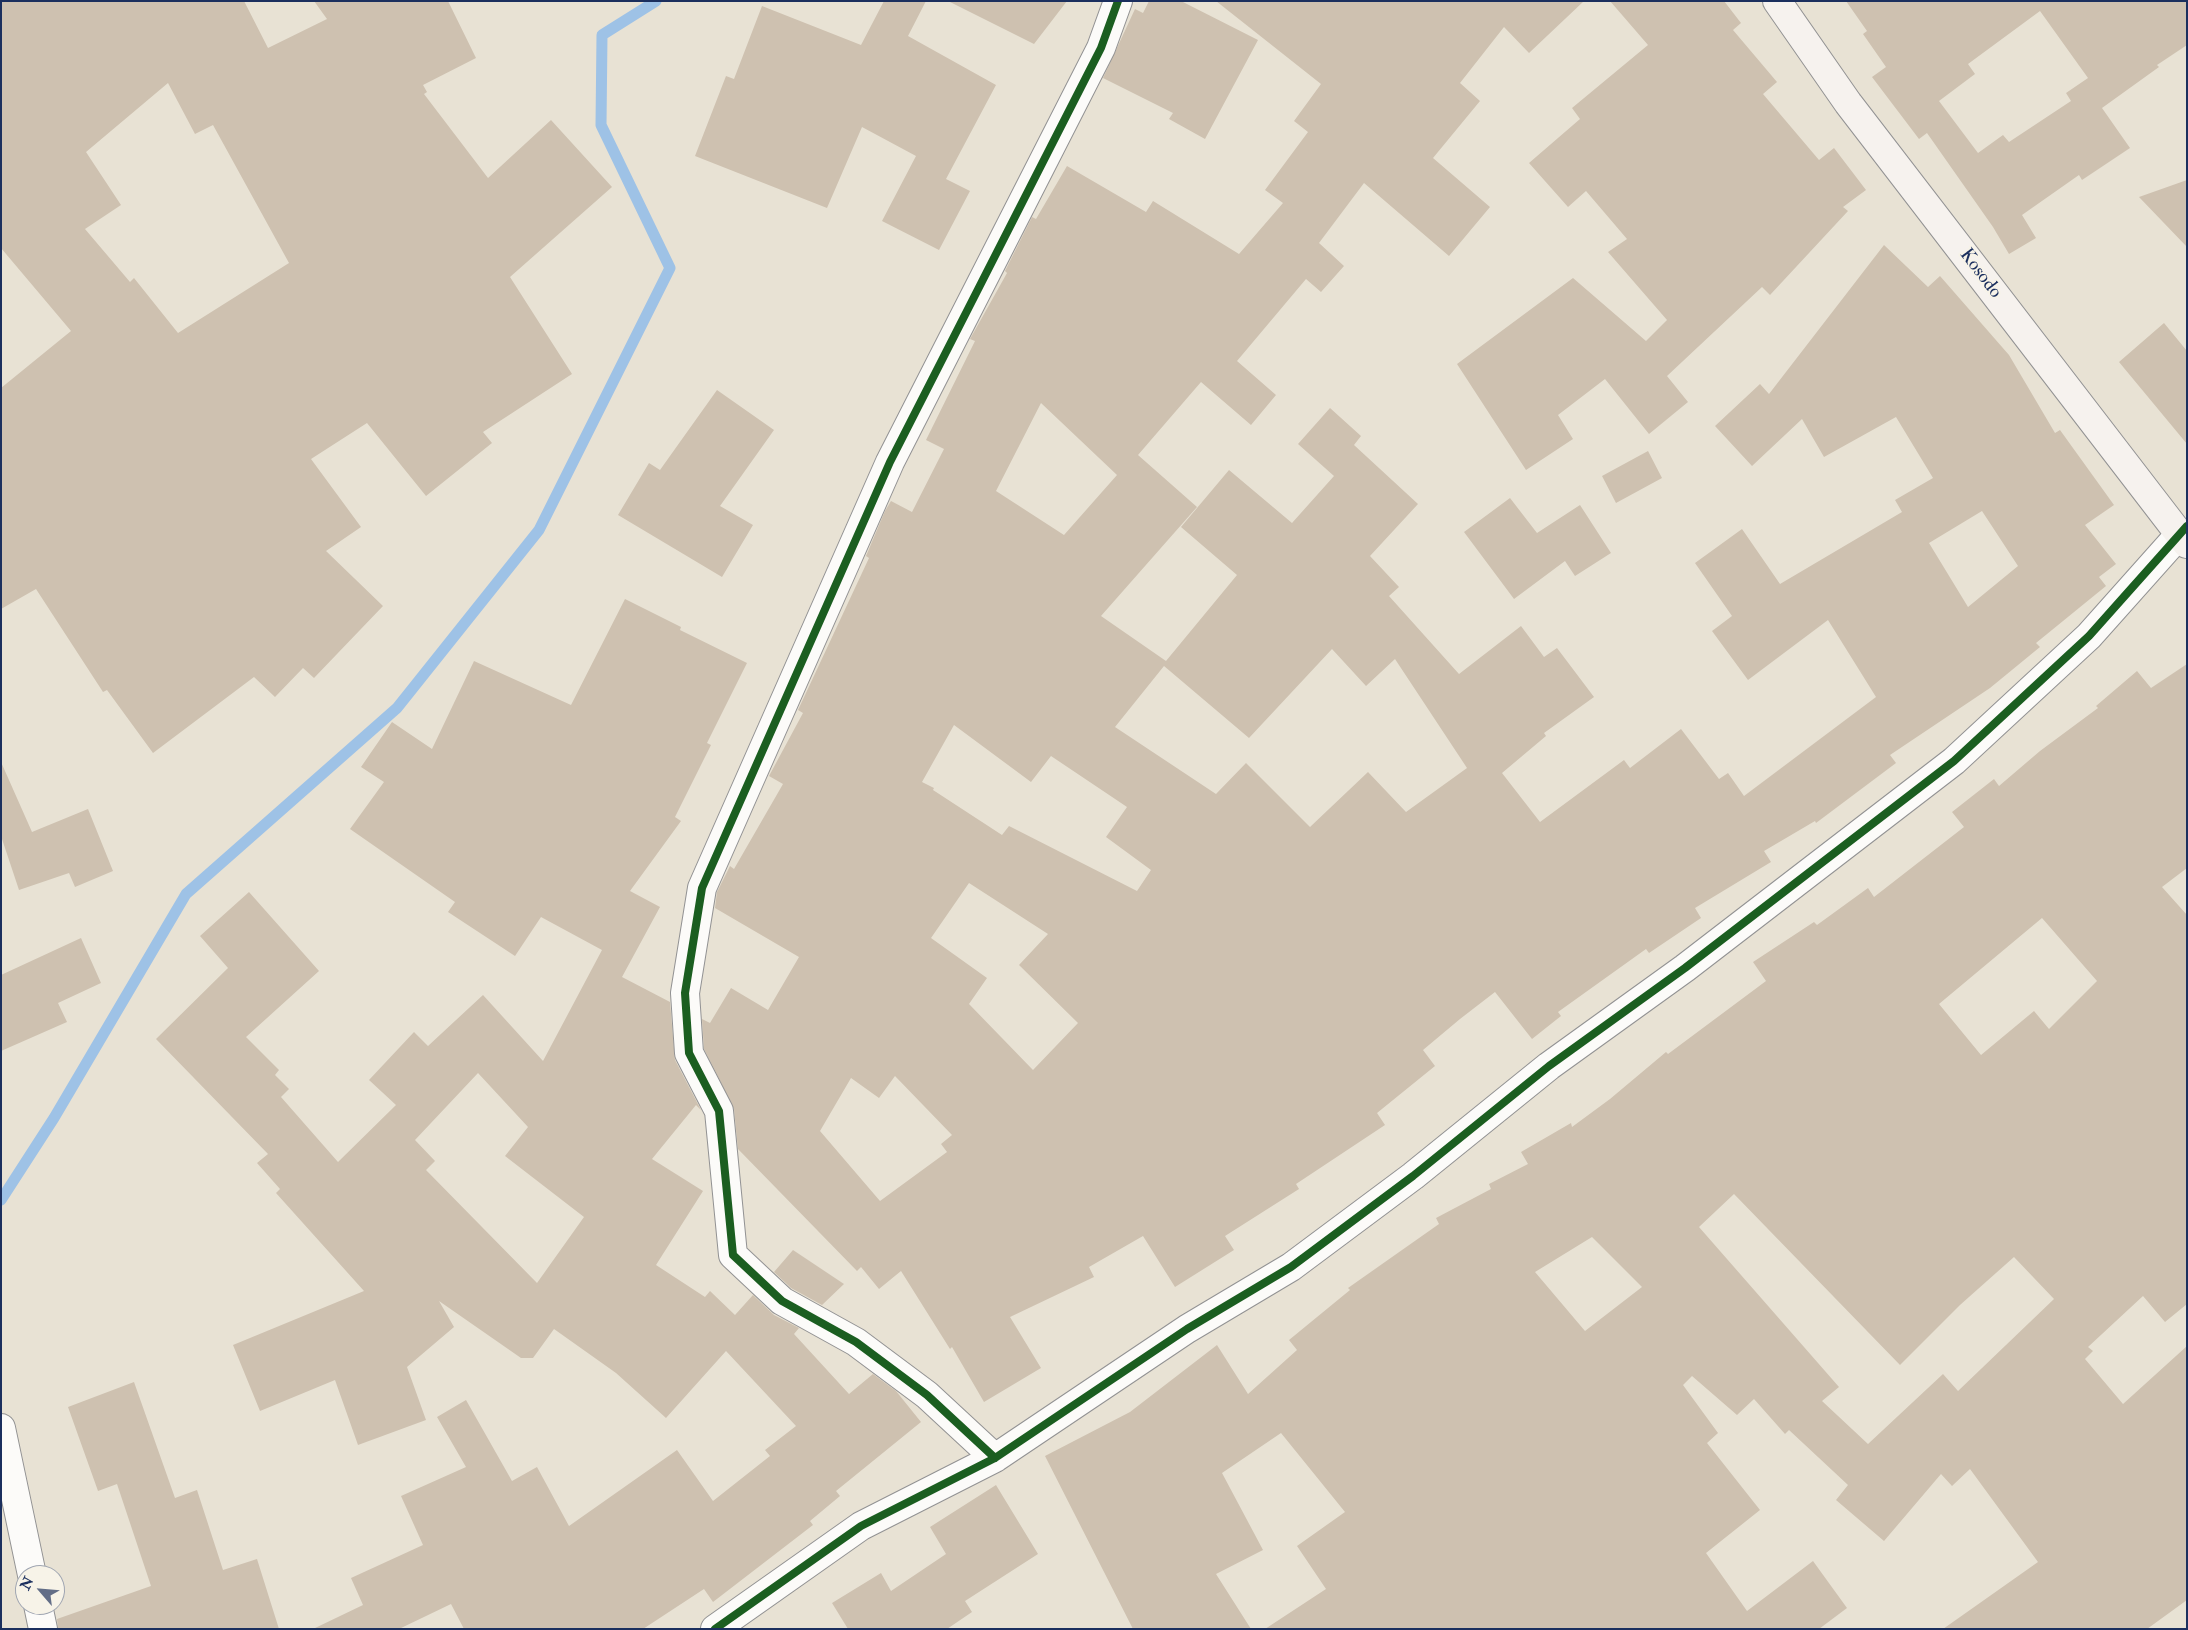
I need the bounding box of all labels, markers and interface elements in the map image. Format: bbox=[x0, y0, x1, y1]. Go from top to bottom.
street label: Kosodo bbox=[1954, 245, 2006, 303]
north arrow bbox=[15, 1565, 65, 1615]
text: N bbox=[17, 1574, 37, 1593]

